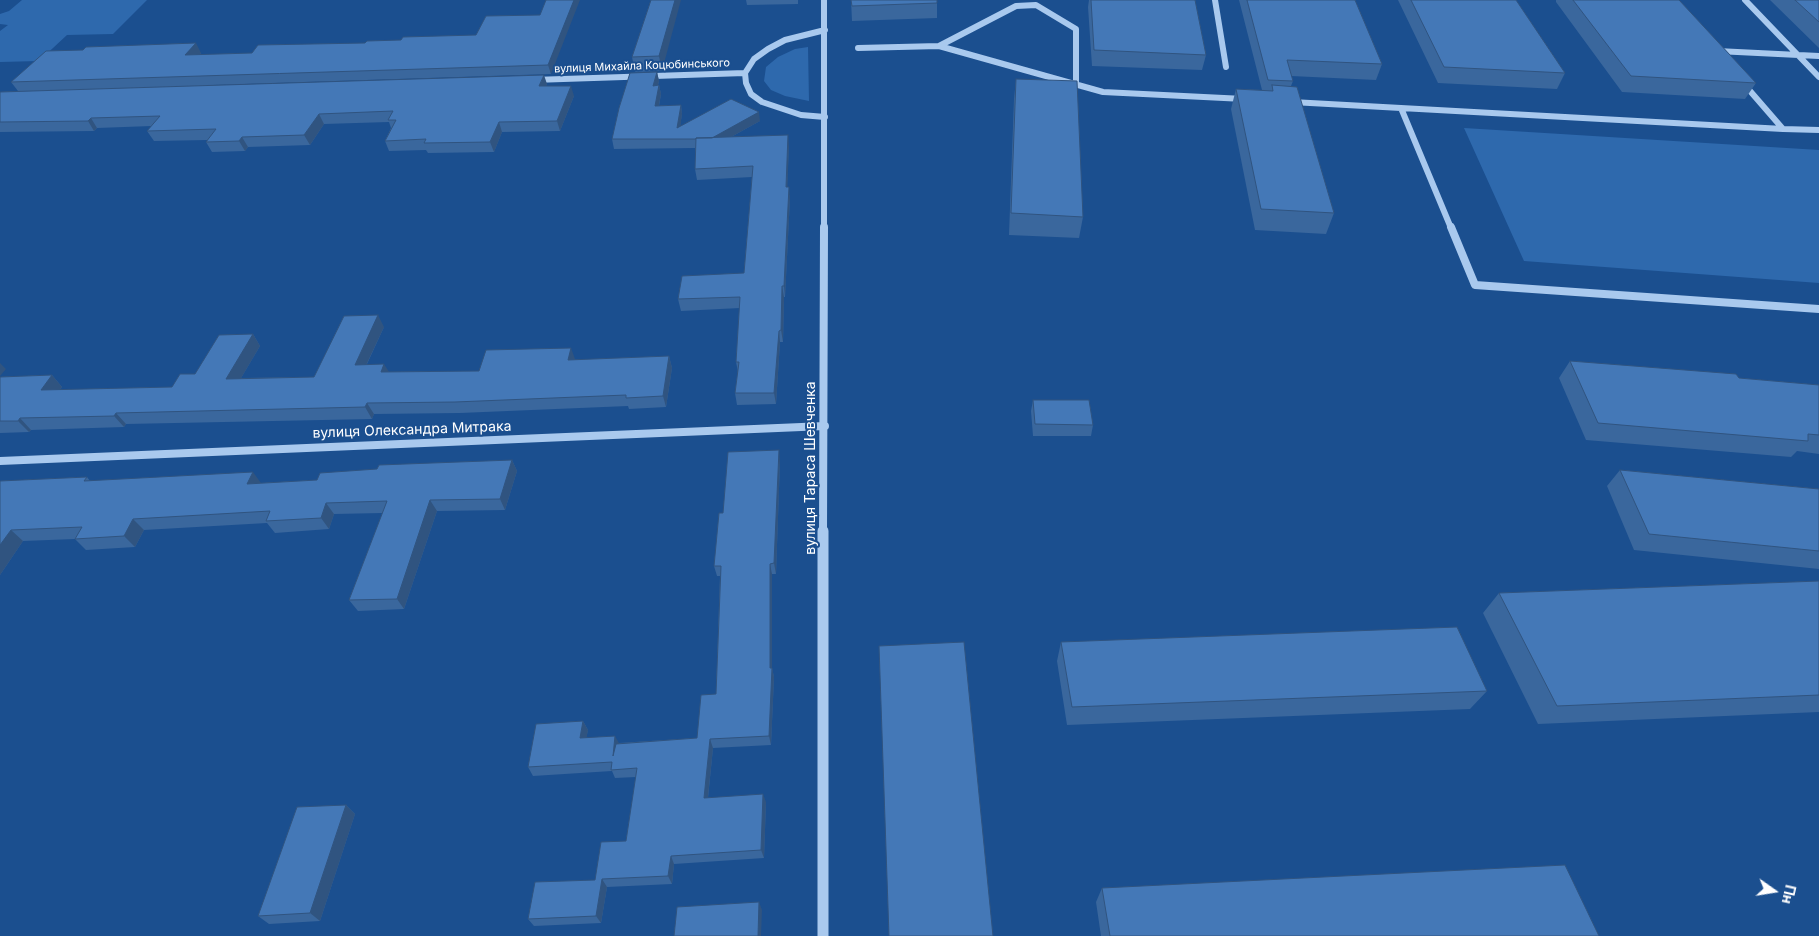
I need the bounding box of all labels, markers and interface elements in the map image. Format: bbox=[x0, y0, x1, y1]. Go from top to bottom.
street label: вулиця Михайла Коцюбинського bbox=[554, 56, 730, 76]
street label: вулиця Тараса Шевченка bbox=[803, 381, 819, 555]
street label: вулиця Олександра Митрака bbox=[312, 418, 512, 442]
north arrow bbox=[1749, 866, 1799, 916]
text: Пн bbox=[1779, 883, 1800, 906]

